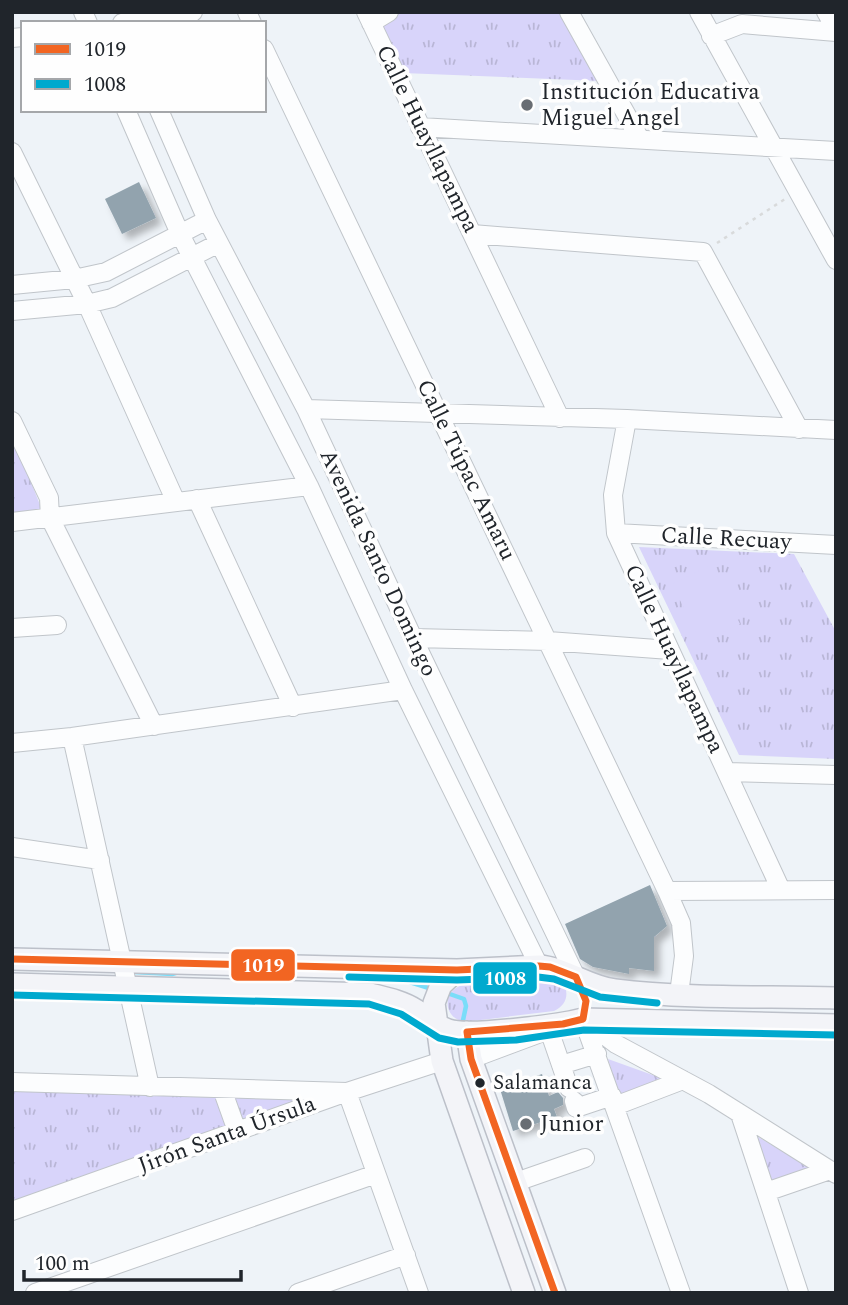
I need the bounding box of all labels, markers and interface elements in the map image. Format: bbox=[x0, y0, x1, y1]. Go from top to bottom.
legend bbox=[21, 21, 266, 112]
text: 1019 bbox=[84, 34, 126, 66]
street label: Calle Huayllapampa bbox=[366, 39, 488, 239]
text: 1008 bbox=[84, 69, 126, 101]
place label: Institución Educativa Miguel Angel bbox=[541, 75, 760, 136]
marker: Institución Educativa Miguel Angel bbox=[519, 97, 535, 113]
street label: Calle Túpac Amaru bbox=[407, 373, 525, 567]
street label: Avenida Santo Domingo bbox=[310, 443, 446, 683]
street label: Calle Recuay bbox=[660, 518, 793, 560]
street label: Calle Huayllapampa bbox=[615, 559, 733, 759]
line badge: 1019 bbox=[230, 948, 296, 982]
text: 1019 bbox=[242, 952, 285, 981]
line badge: 1008 bbox=[472, 961, 538, 995]
text: 1008 bbox=[484, 965, 526, 994]
place label: Salamanca bbox=[493, 1067, 593, 1099]
marker: Salamanca bbox=[473, 1076, 487, 1090]
street label: Jirón Santa Úrsula bbox=[133, 1087, 321, 1183]
place label: Junior bbox=[540, 1107, 604, 1142]
marker: Junior bbox=[518, 1116, 534, 1132]
scale bar bbox=[24, 1238, 242, 1282]
text: 100 m bbox=[35, 1248, 90, 1280]

